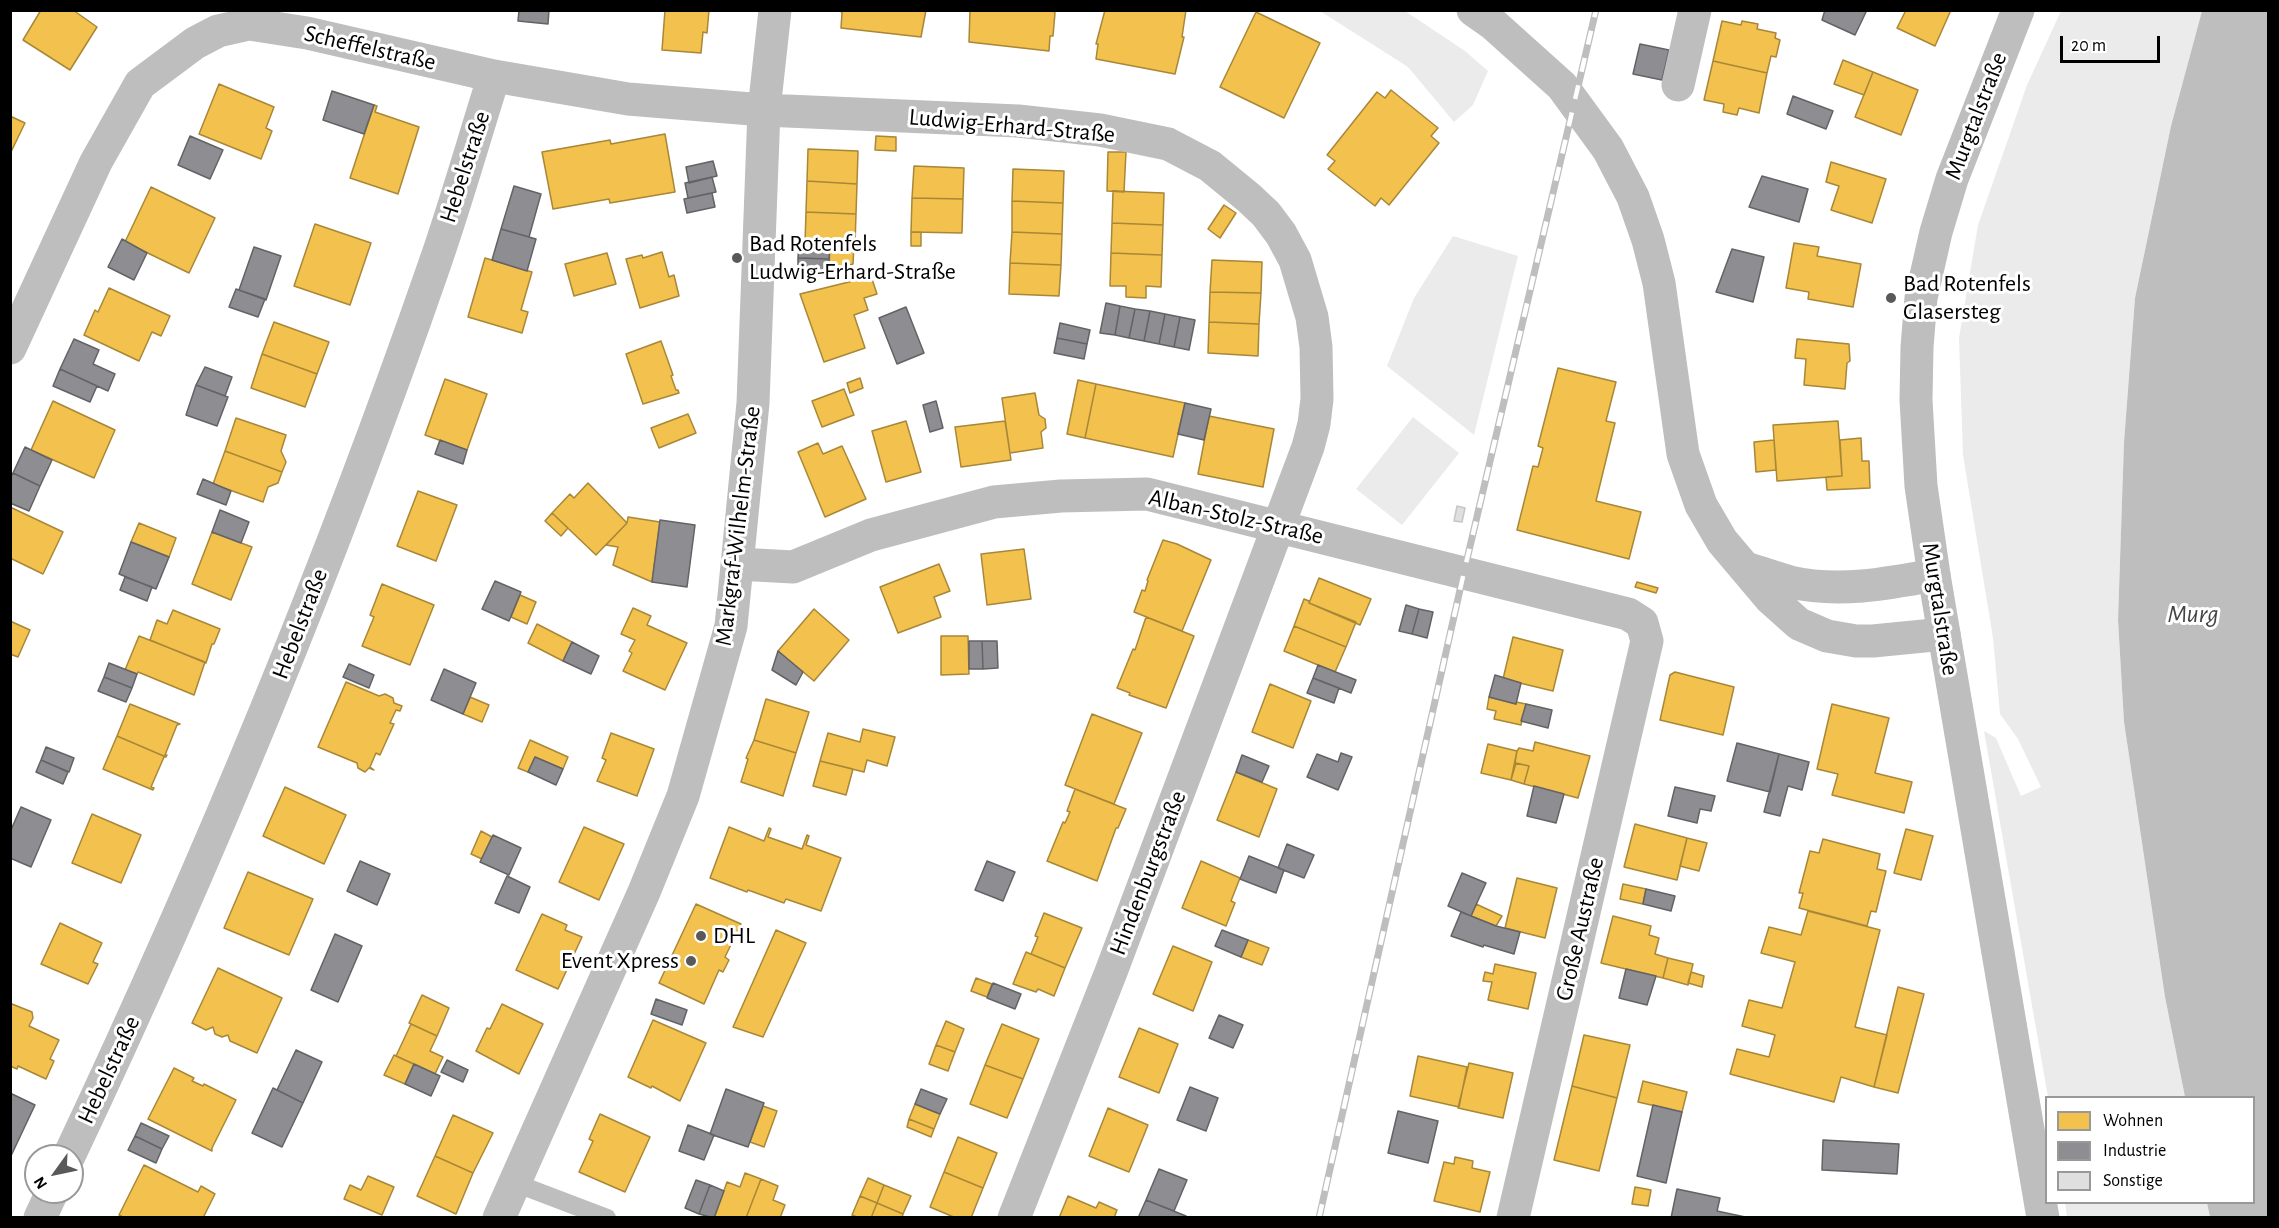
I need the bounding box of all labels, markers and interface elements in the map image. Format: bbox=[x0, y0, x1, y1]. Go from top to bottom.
street label: Scheffelstraße bbox=[301, 19, 439, 77]
scale bar bbox=[2063, 24, 2164, 62]
text: 20 m bbox=[2071, 37, 2106, 55]
street label: Murgtalstraße bbox=[1939, 48, 2013, 184]
street label: Ludwig-Erhard-Straße bbox=[908, 103, 1116, 149]
street label: Hebelstraße bbox=[433, 107, 497, 227]
place label: Bad Rotenfels Ludwig-Erhard-Straße bbox=[749, 230, 956, 286]
marker: Bad Rotenfels Ludwig-Erhard-Straße bbox=[730, 251, 744, 265]
place label: Bad Rotenfels Glasersteg bbox=[1903, 270, 2031, 326]
marker: Bad Rotenfels Glasersteg bbox=[1884, 291, 1898, 305]
street label: Markgraf-Wilhelm-Straße bbox=[709, 404, 767, 648]
street label: Alban-Stolz-Straße bbox=[1146, 483, 1326, 551]
street label: Murgtalstraße bbox=[1915, 541, 1965, 677]
street label: Hebelstraße bbox=[266, 565, 334, 683]
water label: Murg bbox=[2167, 598, 2219, 630]
street label: Hindenburgstraße bbox=[1103, 787, 1193, 959]
street label: Große Austraße bbox=[1549, 854, 1611, 1004]
place label: DHL bbox=[713, 922, 755, 950]
marker: DHL bbox=[694, 929, 708, 943]
place label: Event Xpress bbox=[561, 947, 679, 975]
marker: Event Xpress bbox=[684, 954, 698, 968]
street label: Hebelstraße bbox=[71, 1011, 147, 1129]
legend bbox=[2045, 1096, 2255, 1204]
text: Wohnen bbox=[2103, 1112, 2163, 1130]
text: Industrie bbox=[2103, 1142, 2166, 1160]
north arrow bbox=[24, 1144, 84, 1204]
text: Sonstige bbox=[2103, 1172, 2163, 1190]
text: N bbox=[31, 1174, 50, 1192]

